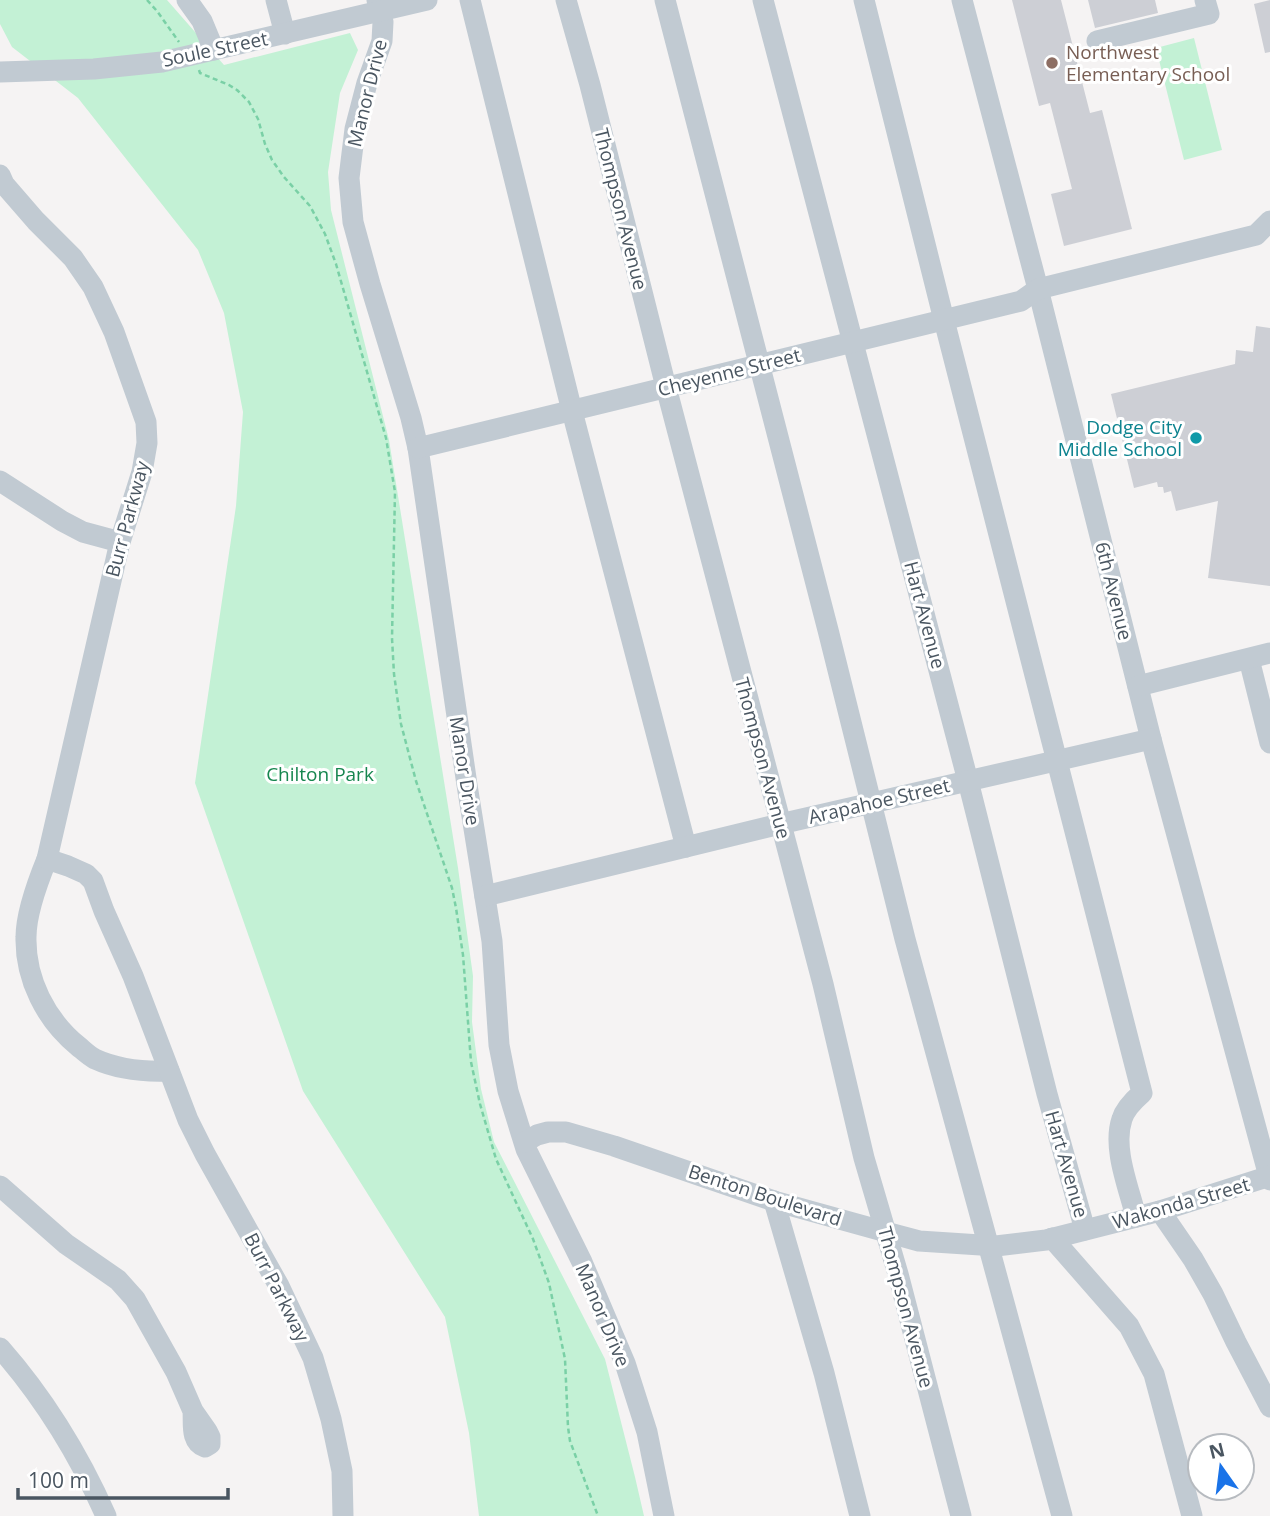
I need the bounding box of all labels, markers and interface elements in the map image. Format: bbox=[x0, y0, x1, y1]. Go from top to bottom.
street label: Soule Street bbox=[160, 25, 270, 73]
street label: Manor Drive bbox=[341, 37, 393, 149]
place label: Northwest Elementary School bbox=[1066, 39, 1230, 87]
marker: Northwest Elementary School bbox=[1044, 55, 1060, 71]
street label: Thompson Avenue bbox=[588, 125, 654, 293]
street label: Cheyenne Street bbox=[655, 342, 803, 402]
place label: Dodge City Middle School bbox=[1058, 414, 1182, 462]
marker: Dodge City Middle School bbox=[1188, 430, 1204, 446]
street label: Burr Parkway bbox=[99, 458, 155, 580]
street label: 6th Avenue bbox=[1089, 539, 1139, 643]
street label: Hart Avenue bbox=[898, 558, 952, 672]
street label: Thompson Avenue bbox=[729, 674, 797, 842]
street label: Manor Drive bbox=[444, 715, 486, 827]
park label: Chilton Park bbox=[266, 761, 374, 787]
street label: Arapahoe Street bbox=[806, 772, 952, 830]
street label: Hart Avenue bbox=[1039, 1107, 1095, 1221]
street label: Benton Boulevard bbox=[685, 1158, 845, 1232]
street label: Wakonda Street bbox=[1109, 1171, 1253, 1235]
street label: Thompson Avenue bbox=[872, 1223, 940, 1391]
street label: Burr Parkway bbox=[238, 1228, 316, 1346]
street label: Manor Drive bbox=[570, 1259, 636, 1371]
north arrow bbox=[1186, 1432, 1256, 1502]
text: N bbox=[1206, 1436, 1228, 1465]
scale bar bbox=[18, 1456, 228, 1500]
text: 100 m bbox=[28, 1466, 89, 1494]

